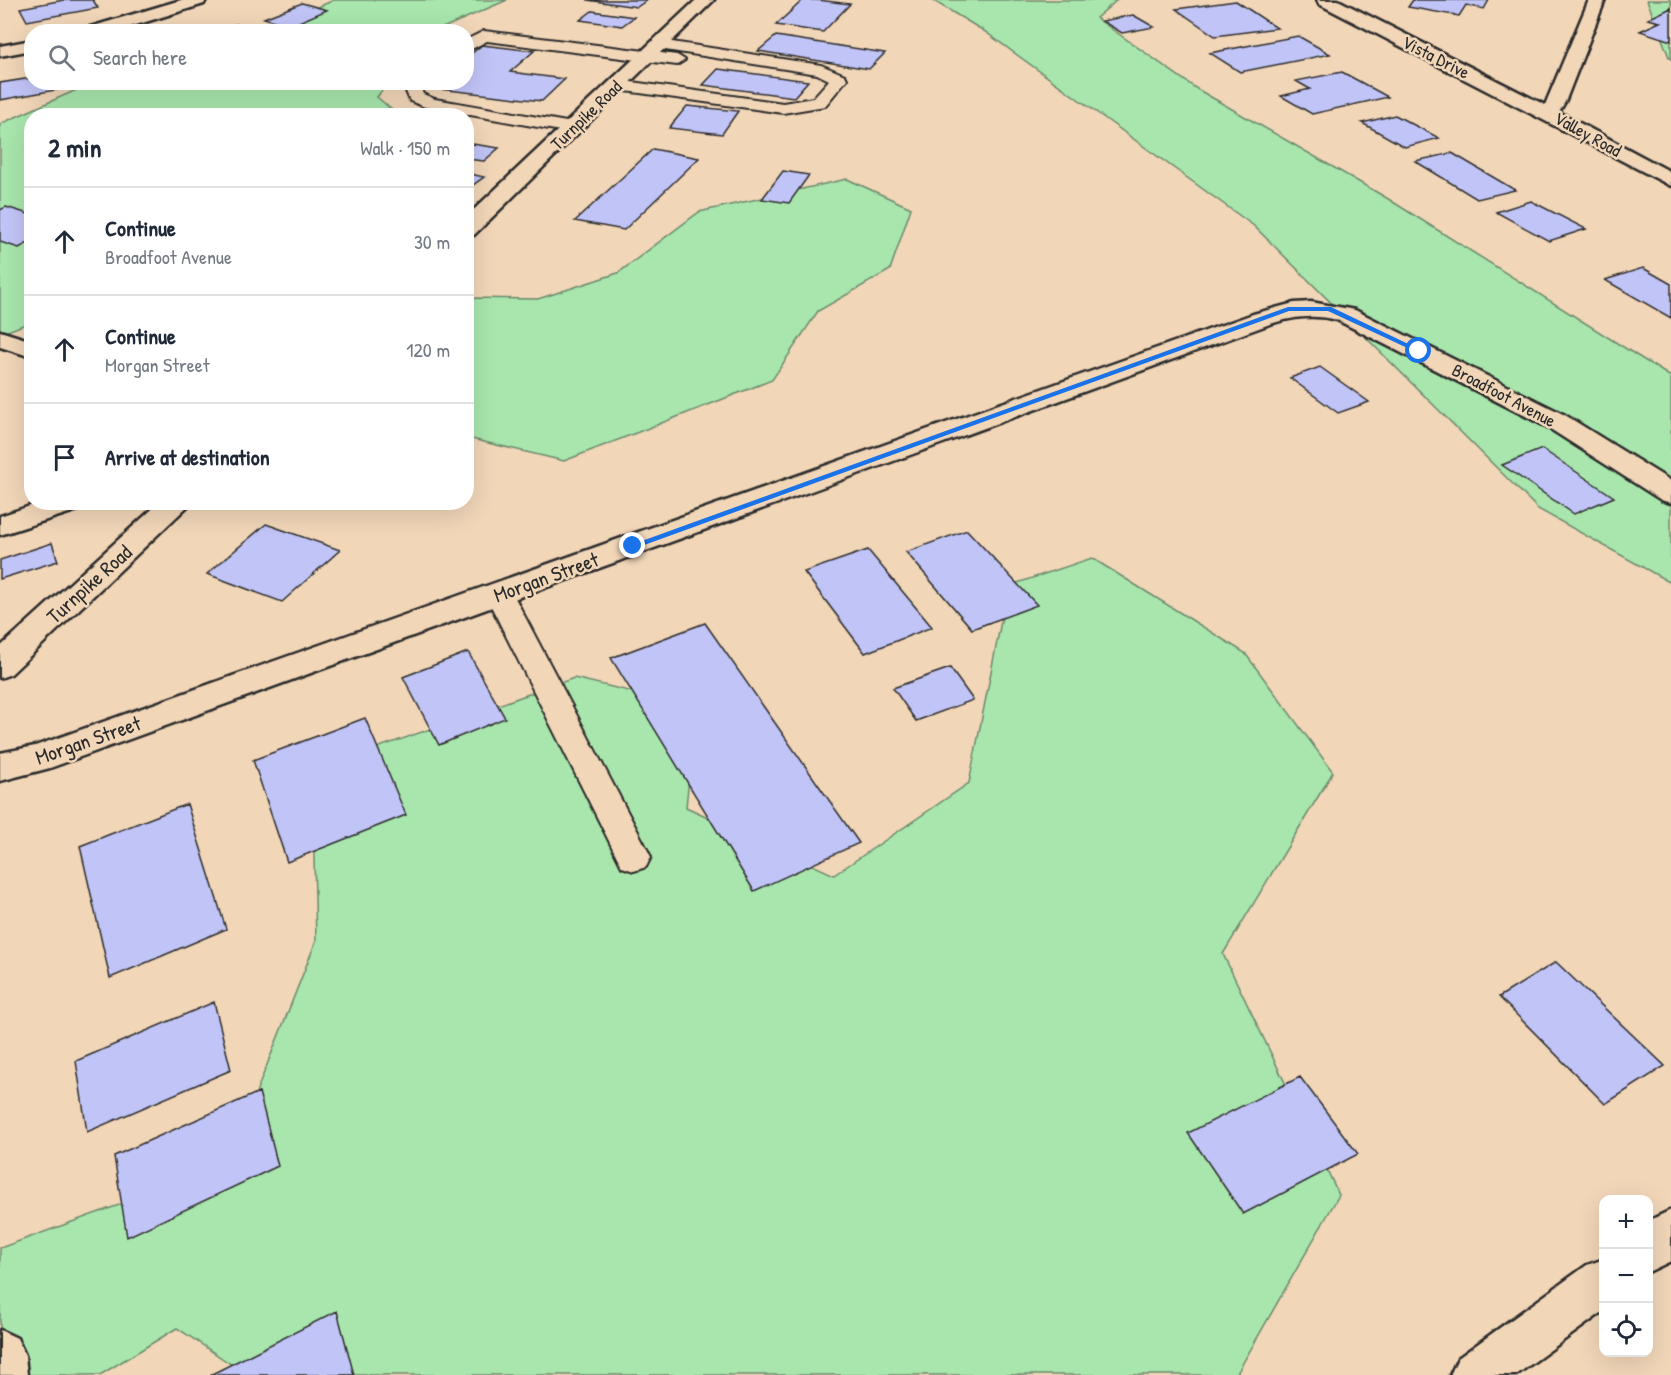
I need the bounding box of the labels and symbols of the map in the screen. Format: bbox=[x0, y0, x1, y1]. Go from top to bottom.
street label: Vista Drive bbox=[1398, 29, 1474, 85]
street label: Turnpike Road bbox=[545, 75, 627, 155]
street label: Valley Road bbox=[1550, 105, 1626, 163]
route start bbox=[1405, 337, 1431, 363]
street label: Broadfoot Avenue bbox=[1448, 357, 1560, 433]
route end bbox=[619, 532, 645, 558]
street label: Turnpike Road bbox=[40, 538, 138, 630]
street label: Morgan Street bbox=[489, 544, 603, 609]
street label: Morgan Street bbox=[31, 708, 145, 772]

